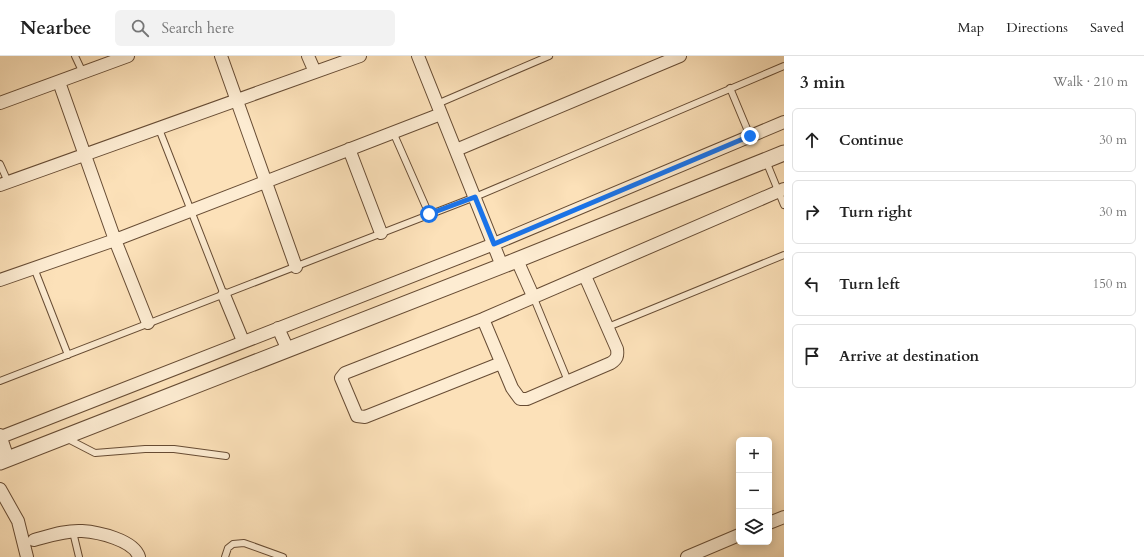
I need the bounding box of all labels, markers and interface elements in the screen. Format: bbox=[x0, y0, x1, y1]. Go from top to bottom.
search box bbox=[115, 10, 395, 46]
text: Nearbee bbox=[20, 15, 91, 41]
icon: search bbox=[129, 17, 151, 39]
text: Search here bbox=[161, 18, 234, 38]
text: Map bbox=[958, 18, 984, 37]
text: Directions bbox=[1006, 18, 1068, 37]
text: Saved bbox=[1090, 18, 1124, 37]
text: 3 min bbox=[800, 71, 845, 94]
text: Walk · 210 m bbox=[1053, 73, 1128, 91]
route end bbox=[741, 127, 759, 145]
icon: ahead bbox=[801, 129, 823, 151]
text: Continue bbox=[839, 130, 904, 150]
text: 30 m bbox=[1099, 131, 1127, 149]
icon: right bbox=[801, 201, 823, 223]
text: Turn right bbox=[839, 202, 912, 222]
text: 30 m bbox=[1099, 203, 1127, 221]
route start bbox=[420, 205, 438, 223]
icon: left bbox=[801, 273, 823, 295]
text: Turn left bbox=[839, 274, 900, 294]
text: 150 m bbox=[1093, 275, 1127, 293]
icon: arrive bbox=[801, 345, 823, 367]
text: Arrive at destination bbox=[839, 346, 979, 366]
map controls bbox=[736, 437, 772, 545]
button: + bbox=[736, 437, 772, 473]
button: − bbox=[736, 473, 772, 509]
button: layers bbox=[736, 509, 772, 545]

